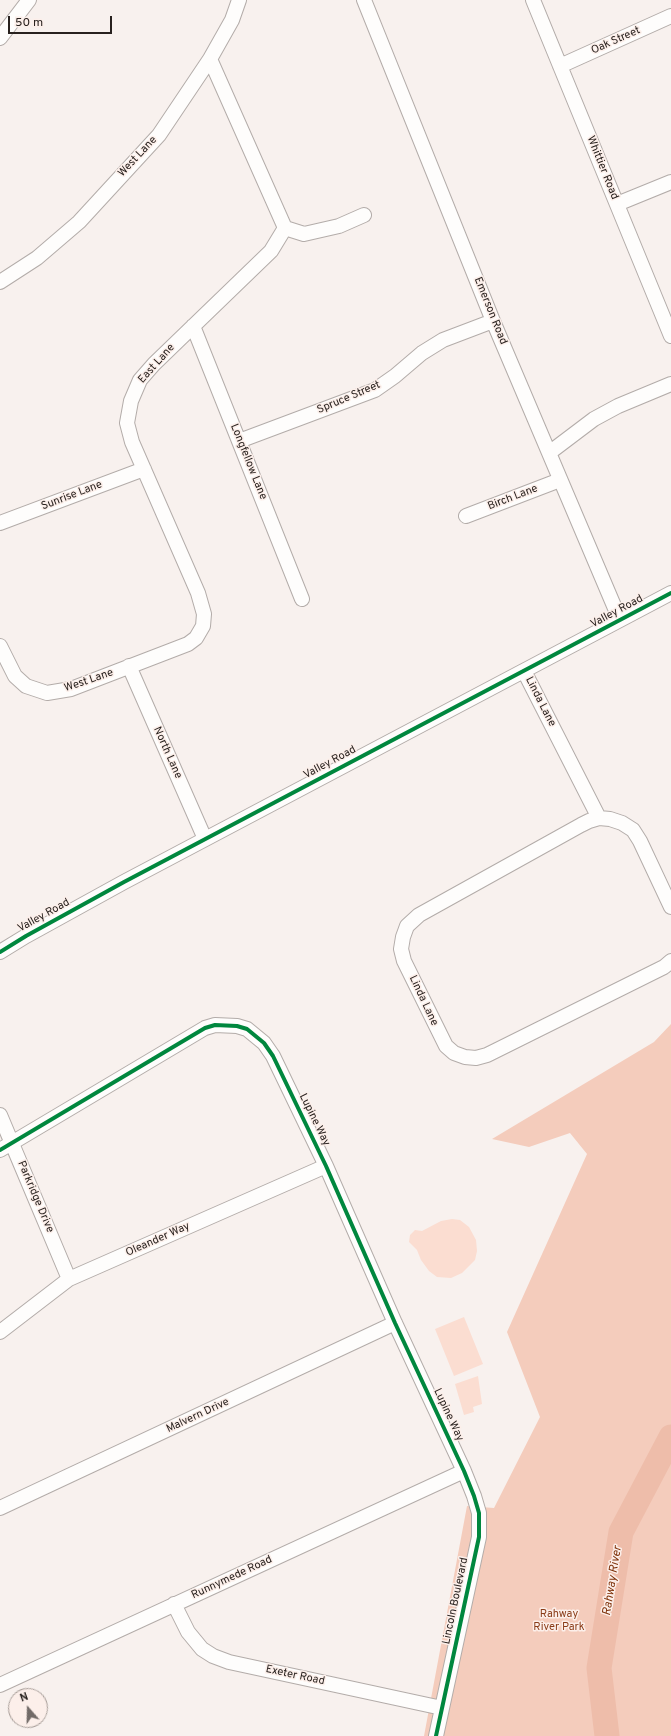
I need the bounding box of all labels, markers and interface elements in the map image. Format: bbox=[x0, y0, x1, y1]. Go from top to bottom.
scale bar bbox=[10, 8, 114, 34]
text: 50 m bbox=[15, 15, 43, 31]
street label: Oak Street bbox=[589, 24, 643, 58]
street label: West Lane bbox=[116, 134, 160, 180]
street label: Whittier Road bbox=[583, 134, 621, 202]
street label: Emerson Road bbox=[470, 275, 510, 347]
street label: East Lane bbox=[136, 342, 178, 386]
street label: Spruce Street bbox=[315, 379, 383, 417]
street label: Longfellow Lane bbox=[227, 422, 269, 502]
street label: Sunrise Lane bbox=[40, 478, 104, 514]
street label: Birch Lane bbox=[486, 482, 540, 514]
street label: Valley Road bbox=[589, 593, 645, 631]
street label: West Lane bbox=[63, 666, 115, 696]
street label: Linda Lane bbox=[522, 675, 558, 729]
street label: North Lane bbox=[150, 725, 184, 781]
street label: Valley Road bbox=[302, 744, 358, 782]
street label: Valley Road bbox=[16, 896, 72, 936]
street label: Linda Lane bbox=[406, 974, 440, 1028]
street label: Lupine Way bbox=[296, 1092, 332, 1148]
street label: Parkridge Drive bbox=[14, 1159, 56, 1235]
street label: Oleander Way bbox=[124, 1220, 192, 1260]
street label: Lupine Way bbox=[430, 1386, 466, 1444]
street label: Malvern Drive bbox=[164, 1396, 232, 1436]
water label: Rahway River bbox=[600, 1545, 626, 1617]
street label: Runnymede Road bbox=[190, 1554, 274, 1602]
street label: Lincoln Boulevard bbox=[440, 1556, 472, 1646]
park label: Rahway River Park bbox=[533, 1608, 585, 1634]
street label: Exeter Road bbox=[264, 1663, 326, 1689]
north arrow bbox=[8, 1688, 48, 1728]
text: N bbox=[18, 1690, 30, 1706]

